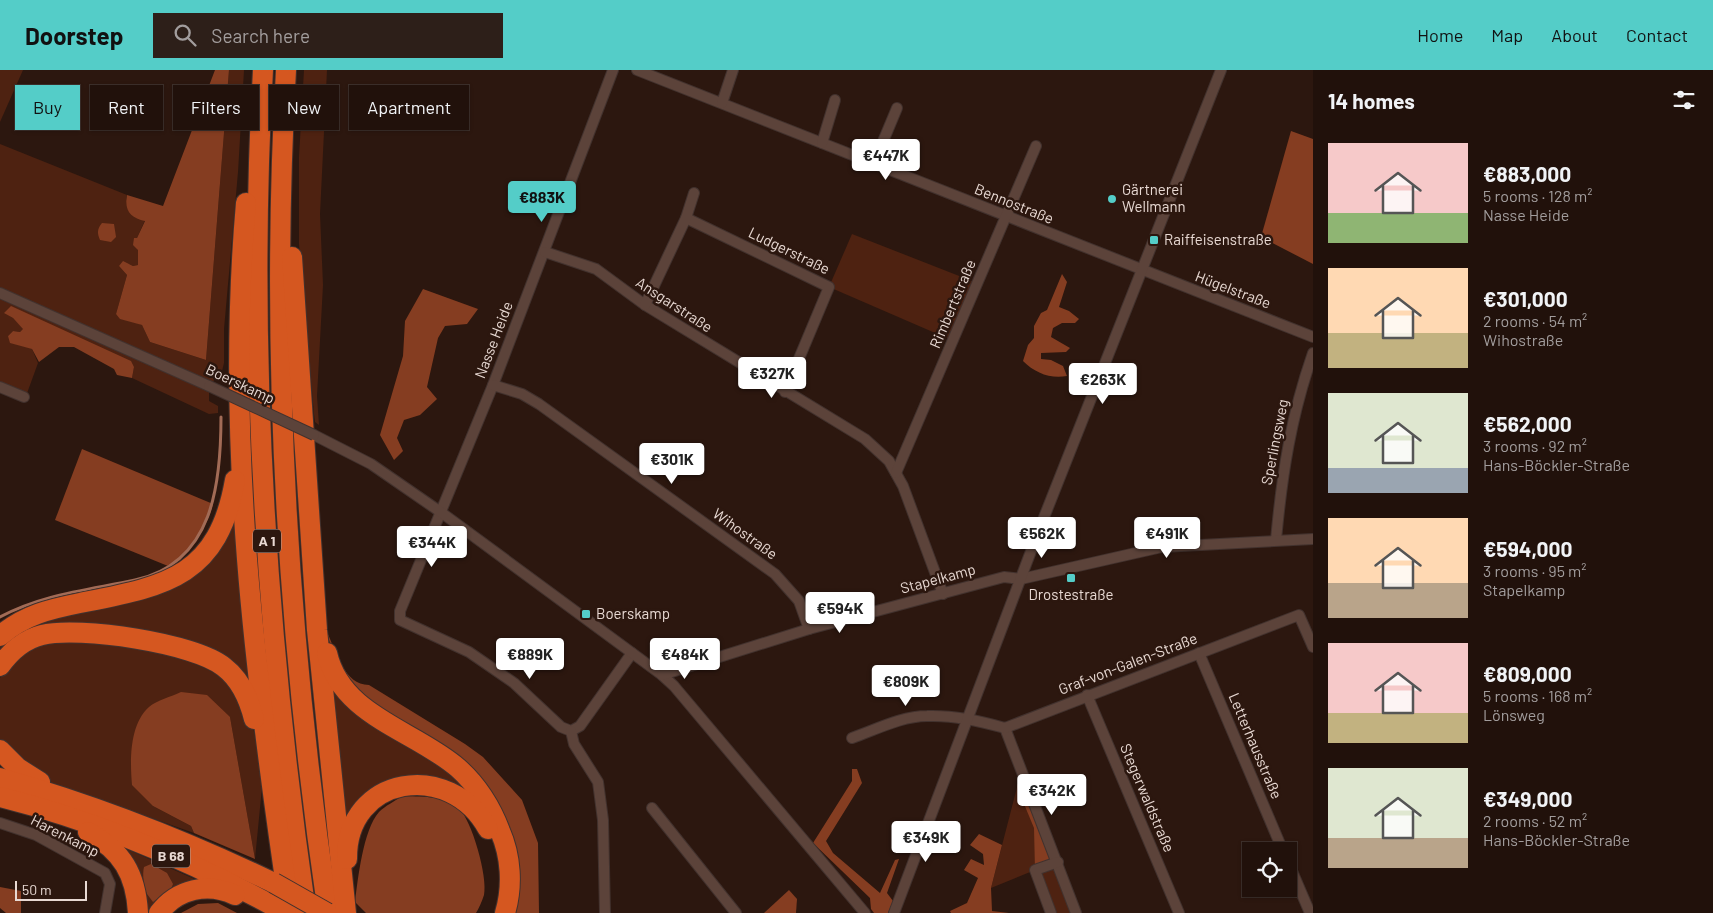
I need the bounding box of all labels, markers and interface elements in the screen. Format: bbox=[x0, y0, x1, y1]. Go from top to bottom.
search box bbox=[153, 13, 503, 58]
text: Doorstep bbox=[25, 21, 123, 50]
icon: search bbox=[171, 21, 199, 49]
text: Search here bbox=[211, 24, 310, 47]
text: Home bbox=[1417, 24, 1463, 46]
text: Map bbox=[1491, 24, 1523, 46]
text: About bbox=[1551, 24, 1598, 46]
text: Contact bbox=[1626, 24, 1688, 46]
chip: Buy bbox=[15, 85, 80, 130]
chip: Rent bbox=[90, 85, 163, 130]
chip: Filters bbox=[173, 85, 259, 130]
chip: New bbox=[269, 85, 339, 130]
chip: Apartment bbox=[349, 85, 469, 130]
icon: filters bbox=[1670, 86, 1698, 114]
text: 14 homes bbox=[1328, 88, 1415, 113]
pin: €447K bbox=[851, 138, 921, 181]
text: €447K bbox=[863, 145, 909, 164]
text: €883,000 bbox=[1483, 161, 1571, 186]
icon: home bbox=[1368, 163, 1428, 223]
street label: Bennostraße bbox=[972, 179, 1057, 227]
pin: €883K bbox=[507, 180, 577, 223]
place label: Gärtnerei Wellmann bbox=[1122, 180, 1186, 215]
text: 5 rooms · 128 m² bbox=[1483, 186, 1592, 205]
text: €883K bbox=[519, 187, 565, 206]
marker: Gärtnerei Wellmann bbox=[1106, 193, 1118, 205]
text: Nasse Heide bbox=[1483, 205, 1569, 224]
street label: Ludgerstraße bbox=[746, 223, 833, 278]
place label: Raiffeisenstraße bbox=[1164, 230, 1272, 248]
marker: Raiffeisenstraße bbox=[1148, 234, 1160, 246]
street label: Rimbertstraße bbox=[925, 256, 979, 351]
street label: Hügelstraße bbox=[1193, 266, 1274, 312]
street label: Ansgarstraße bbox=[633, 273, 716, 336]
text: €301,000 bbox=[1483, 286, 1568, 311]
icon: home bbox=[1368, 288, 1428, 348]
street label: Nasse Heide bbox=[470, 299, 516, 381]
text: 2 rooms · 54 m² bbox=[1483, 311, 1587, 330]
text: Wihostraße bbox=[1483, 330, 1563, 349]
pin: €327K bbox=[737, 356, 807, 399]
street label: Boerskamp bbox=[203, 359, 278, 407]
pin: €263K bbox=[1068, 362, 1138, 405]
text: €327K bbox=[749, 363, 795, 382]
text: €263K bbox=[1080, 369, 1126, 388]
street label: Sperlingsweg bbox=[1257, 397, 1291, 486]
text: €562,000 bbox=[1483, 411, 1572, 436]
icon: home bbox=[1368, 413, 1428, 473]
text: 3 rooms · 92 m² bbox=[1483, 436, 1587, 455]
pin: €301K bbox=[637, 442, 707, 485]
text: €301K bbox=[650, 449, 694, 468]
text: Hans-Böckler-Straße bbox=[1483, 455, 1630, 474]
street label: Wihostraße bbox=[710, 504, 781, 563]
pin: €562K bbox=[1007, 516, 1077, 559]
pin: €491K bbox=[1132, 516, 1202, 559]
text: €562K bbox=[1019, 523, 1065, 542]
text: €491K bbox=[1145, 523, 1189, 542]
pin: €344K bbox=[397, 526, 467, 568]
road number: A 1 bbox=[253, 530, 281, 552]
text: €344K bbox=[408, 532, 456, 551]
text: €594,000 bbox=[1483, 536, 1572, 561]
icon: home bbox=[1368, 538, 1428, 598]
street label: Stapelkamp bbox=[898, 559, 977, 597]
text: 3 rooms · 95 m² bbox=[1483, 561, 1587, 580]
marker: Drostestraße bbox=[1065, 572, 1077, 584]
text: Stapelkamp bbox=[1483, 580, 1565, 599]
place label: Drostestraße bbox=[1028, 585, 1114, 603]
pin: €594K bbox=[805, 592, 875, 634]
text: €594K bbox=[817, 598, 863, 617]
place label: Boerskamp bbox=[596, 604, 670, 622]
marker: Boerskamp bbox=[580, 608, 592, 620]
street label: Graf-von-Galen-Straße bbox=[1056, 628, 1200, 698]
pin: €889K bbox=[495, 638, 565, 680]
pin: €484K bbox=[650, 638, 720, 680]
text: €889K bbox=[507, 644, 553, 663]
text: €484K bbox=[661, 644, 709, 663]
text: €809,000 bbox=[1483, 661, 1572, 686]
icon: home bbox=[1368, 663, 1428, 723]
pin: €809K bbox=[871, 664, 941, 707]
text: €809K bbox=[883, 671, 929, 690]
text: 5 rooms · 168 m² bbox=[1483, 686, 1592, 705]
street label: Letterhausstraße bbox=[1225, 690, 1286, 801]
text: Lönsweg bbox=[1483, 705, 1545, 724]
street label: Stegerwaldstraße bbox=[1117, 741, 1179, 854]
pin: €342K bbox=[1017, 774, 1087, 816]
text: €342K bbox=[1028, 780, 1076, 799]
text: €349,000 bbox=[1483, 786, 1572, 811]
icon: home bbox=[1368, 788, 1428, 848]
street label: Harenkamp bbox=[28, 810, 103, 860]
text: 2 rooms · 52 m² bbox=[1483, 811, 1587, 830]
pin: €349K bbox=[891, 820, 961, 863]
text: €349K bbox=[903, 827, 949, 846]
text: Hans-Böckler-Straße bbox=[1483, 830, 1630, 849]
map controls bbox=[1242, 842, 1297, 897]
button: locate bbox=[1242, 842, 1297, 897]
road number: B 68 bbox=[152, 844, 190, 868]
scale bar bbox=[15, 878, 88, 901]
text: 50 m bbox=[22, 881, 51, 898]

